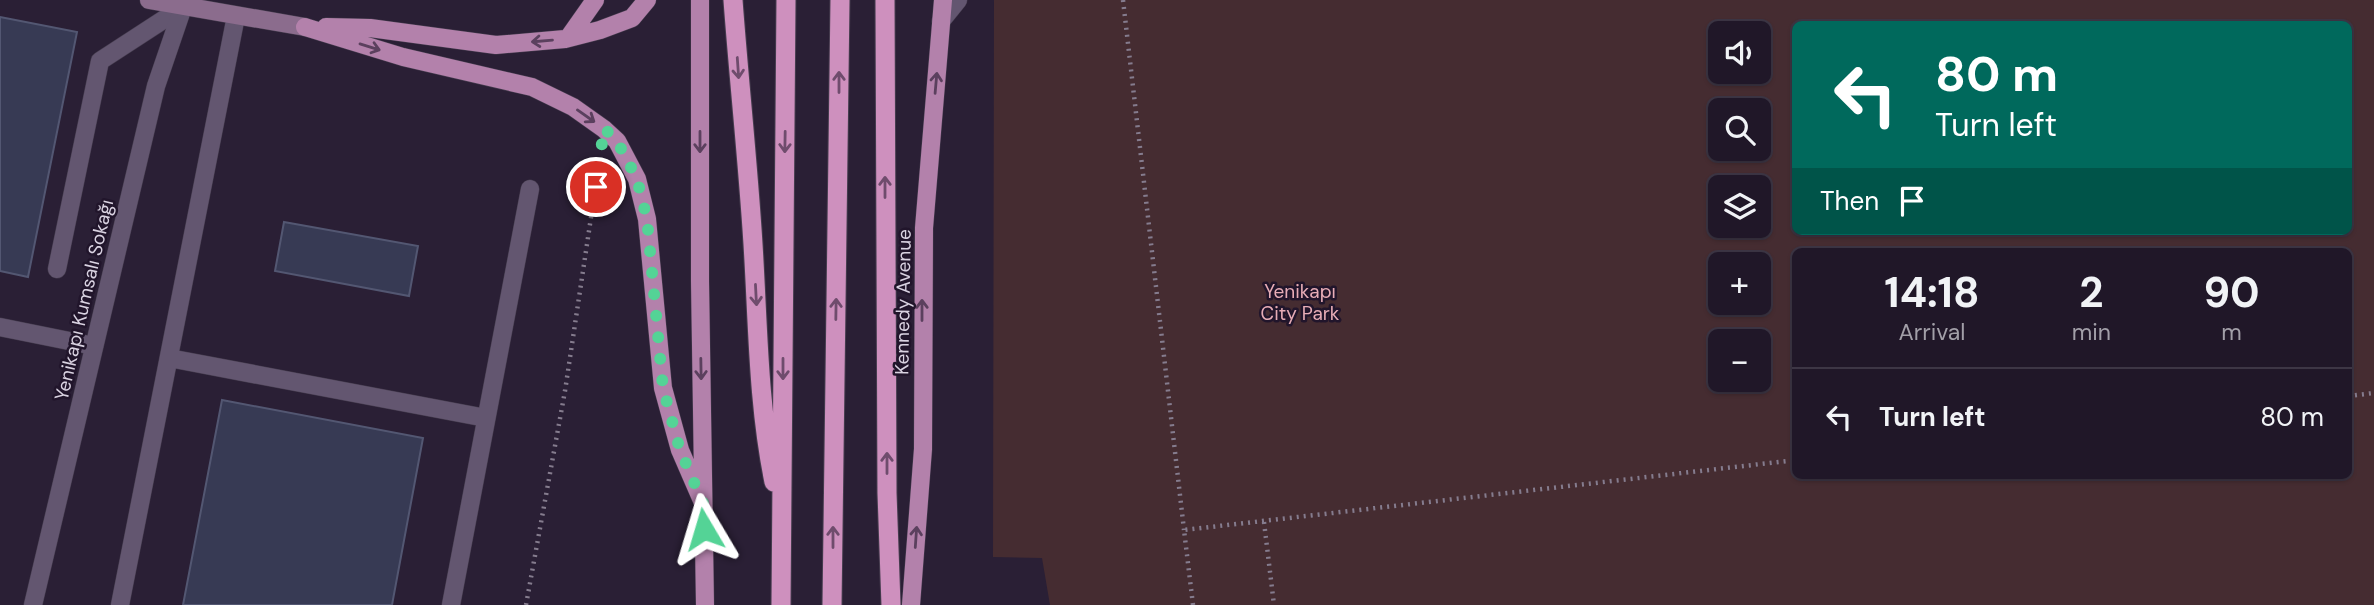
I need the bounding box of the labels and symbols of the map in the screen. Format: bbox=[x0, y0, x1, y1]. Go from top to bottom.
one-way arrow bbox=[531, 35, 553, 48]
one-way arrow bbox=[359, 42, 381, 55]
one-way arrow bbox=[732, 56, 745, 79]
one-way arrow bbox=[832, 71, 846, 94]
one-way arrow bbox=[930, 72, 943, 94]
one-way arrow bbox=[575, 109, 595, 123]
one-way arrow bbox=[693, 130, 707, 153]
one-way arrow bbox=[778, 130, 792, 153]
pin bbox=[566, 157, 626, 217]
one-way arrow bbox=[878, 176, 892, 199]
street label: Yenikapı Kumsalı Sokağı bbox=[49, 197, 119, 403]
street label: Kennedy Avenue bbox=[889, 229, 917, 375]
park label: Yenikapı City Park bbox=[1261, 279, 1340, 326]
one-way arrow bbox=[750, 283, 763, 306]
one-way arrow bbox=[830, 298, 843, 321]
one-way arrow bbox=[915, 298, 929, 321]
one-way arrow bbox=[695, 357, 708, 380]
one-way arrow bbox=[776, 357, 790, 380]
one-way arrow bbox=[880, 452, 894, 475]
position arrow bbox=[667, 492, 741, 566]
one-way arrow bbox=[826, 526, 840, 549]
one-way arrow bbox=[910, 526, 923, 549]

